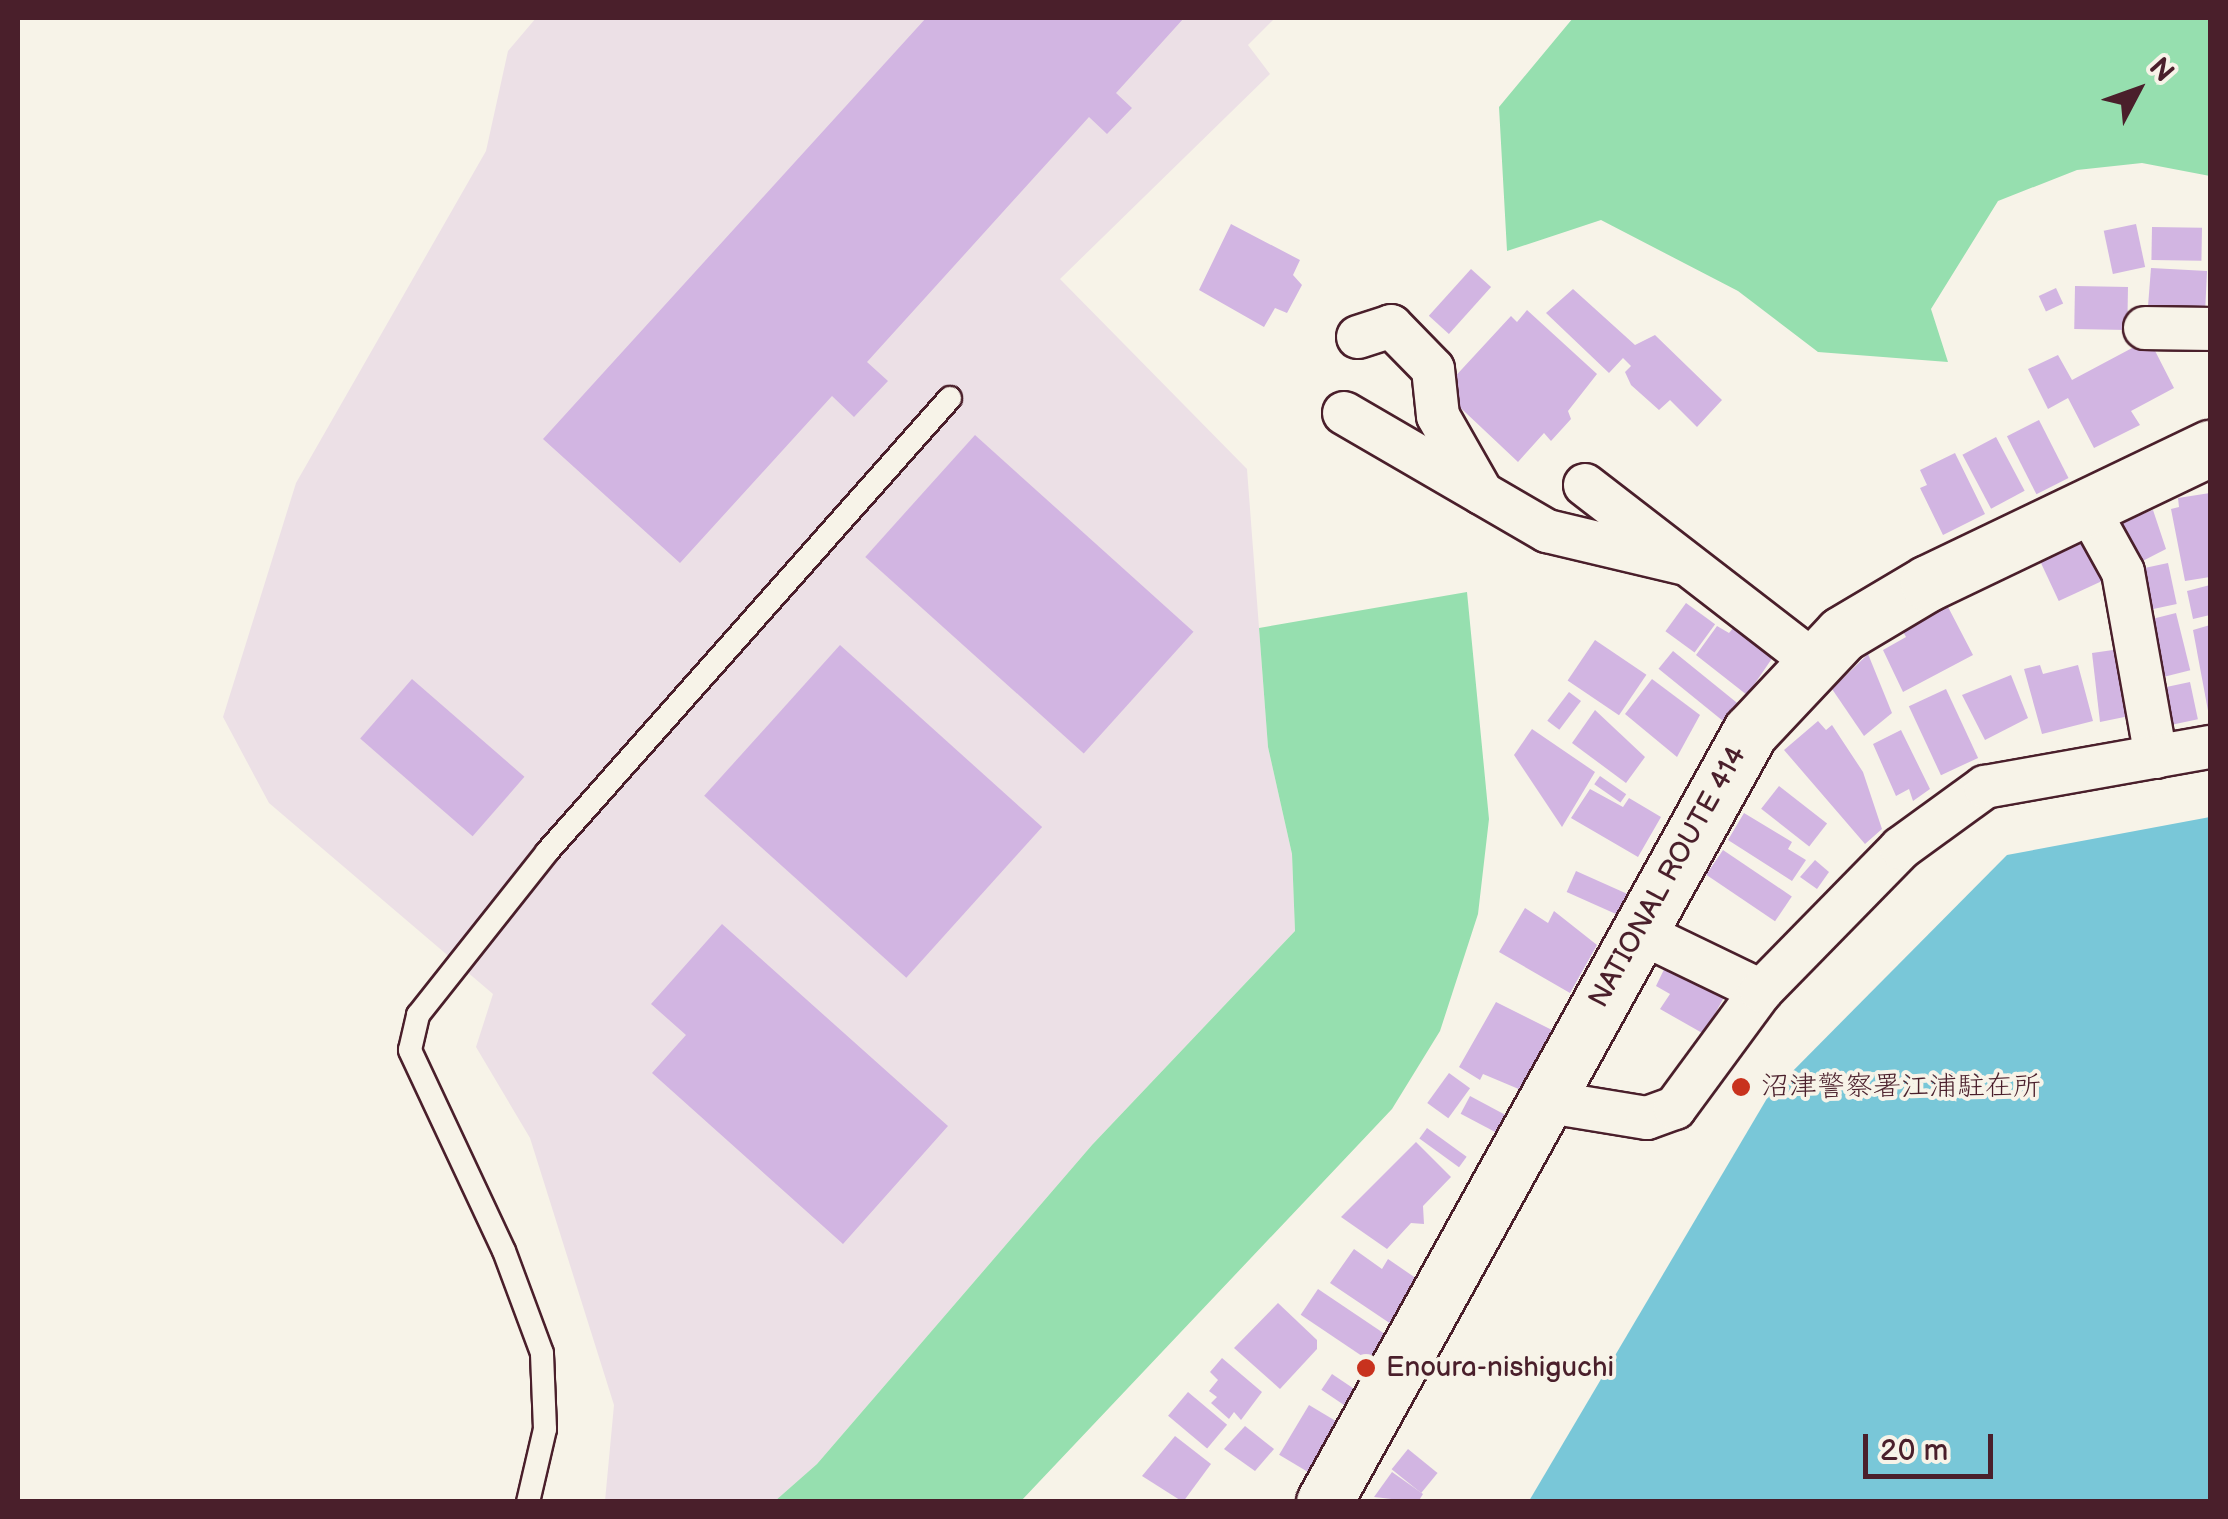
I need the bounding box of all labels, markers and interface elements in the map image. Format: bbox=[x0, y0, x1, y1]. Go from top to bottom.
north arrow bbox=[2088, 40, 2188, 140]
text: N bbox=[2142, 51, 2180, 89]
street label: NATIONAL ROUTE 414 bbox=[1582, 740, 1754, 1014]
place label: 沼津警察署江浦駐在所 bbox=[1761, 1070, 2041, 1104]
marker: 沼津警察署江浦駐在所 bbox=[1730, 1076, 1752, 1098]
place label: Enoura-nishiguchi bbox=[1386, 1351, 1614, 1385]
marker: Enoura-nishiguchi bbox=[1355, 1357, 1377, 1379]
scale bar bbox=[1868, 1414, 1998, 1476]
text: 20 m bbox=[1880, 1433, 1948, 1469]

